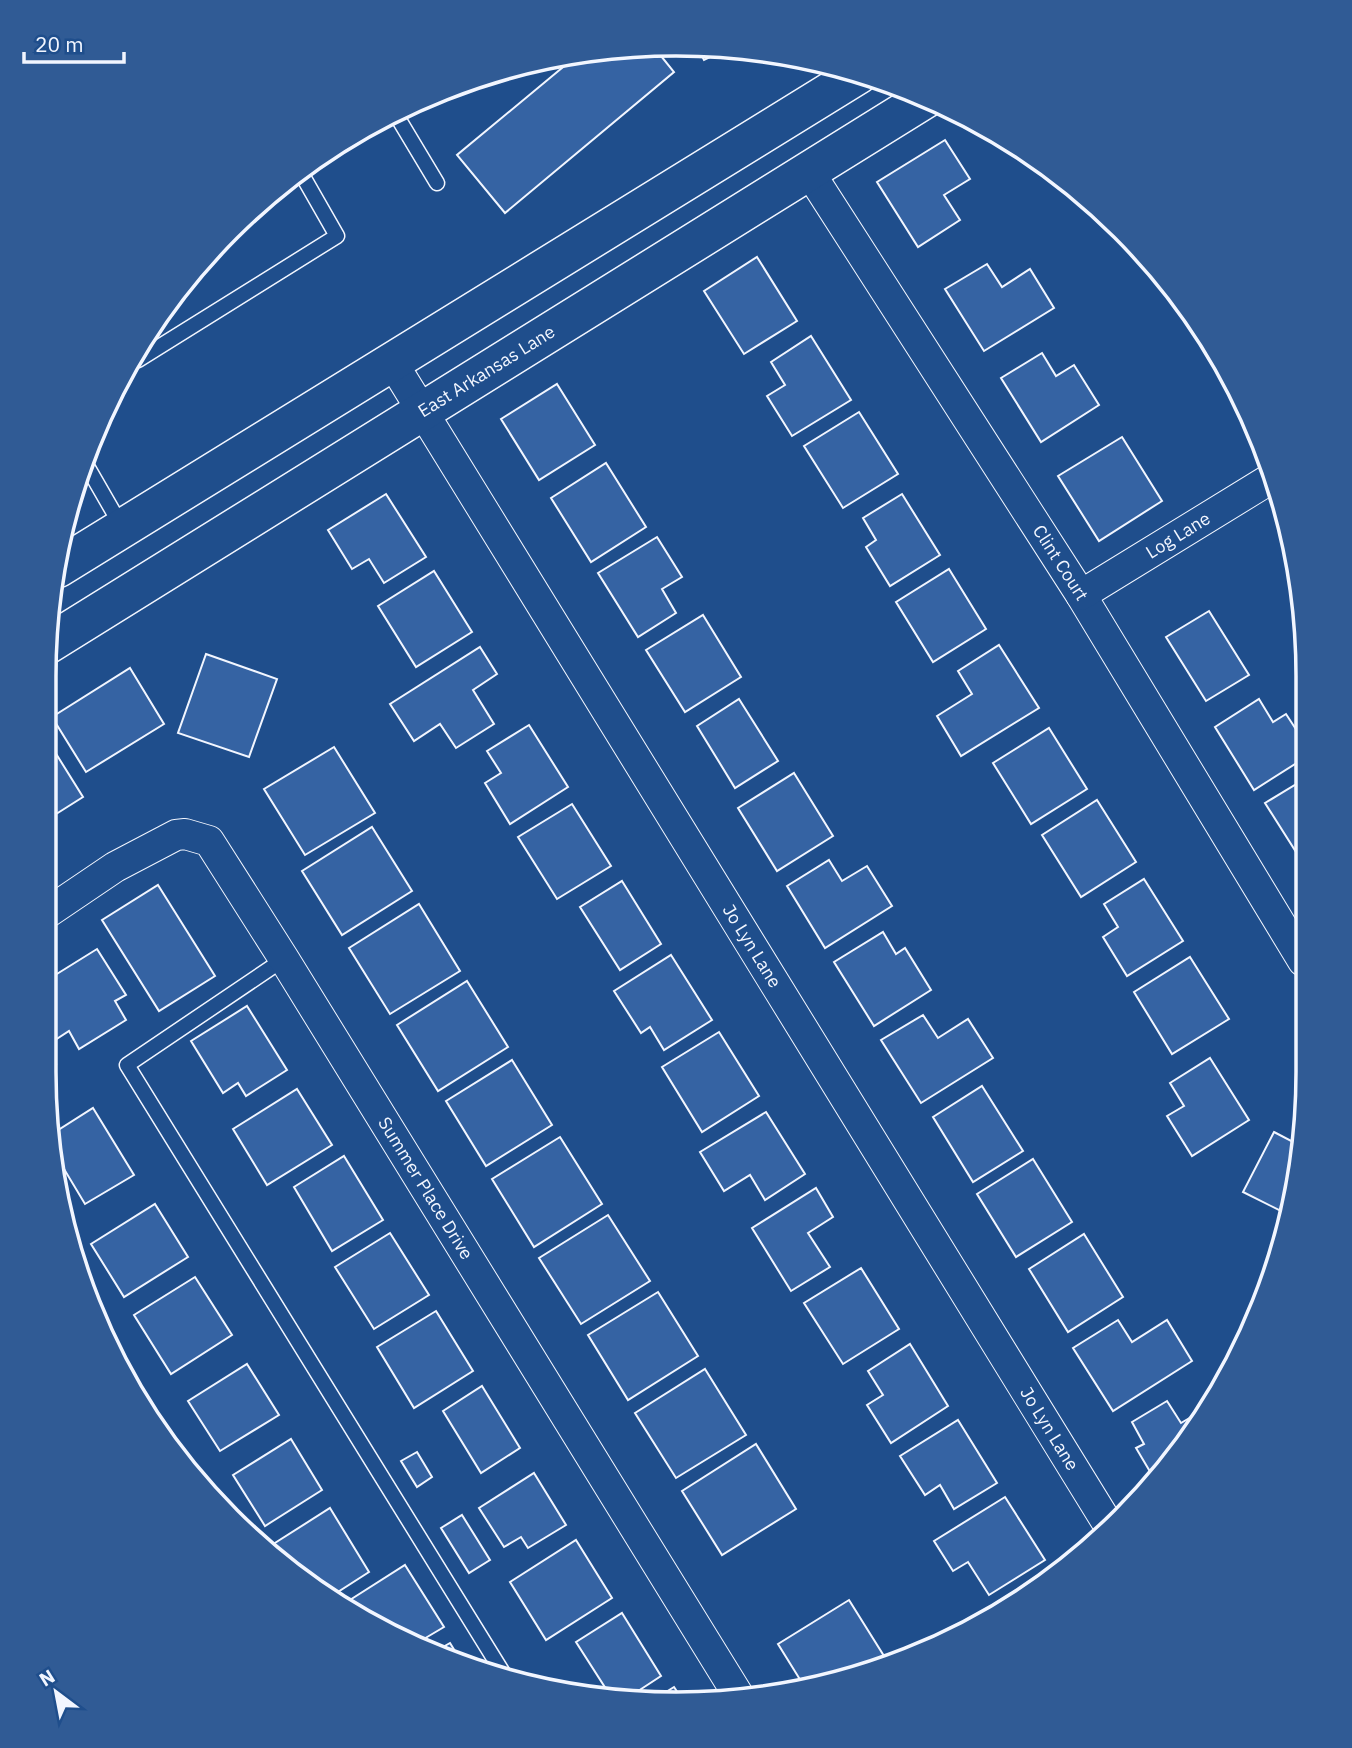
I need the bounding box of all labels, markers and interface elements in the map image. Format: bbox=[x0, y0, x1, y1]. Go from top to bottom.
scale bar bbox=[24, 21, 124, 65]
text: 20 m bbox=[35, 30, 84, 58]
street label: East Arkansas Lane bbox=[414, 320, 559, 422]
street label: Log Lane bbox=[1141, 506, 1214, 563]
street label: Clint Court bbox=[1028, 520, 1094, 605]
street label: Jo Lyn Lane bbox=[718, 900, 787, 992]
street label: Summer Place Drive bbox=[373, 1113, 479, 1264]
street label: Jo Lyn Lane bbox=[1015, 1382, 1084, 1475]
north arrow bbox=[21, 1657, 91, 1727]
text: N bbox=[35, 1664, 59, 1691]

